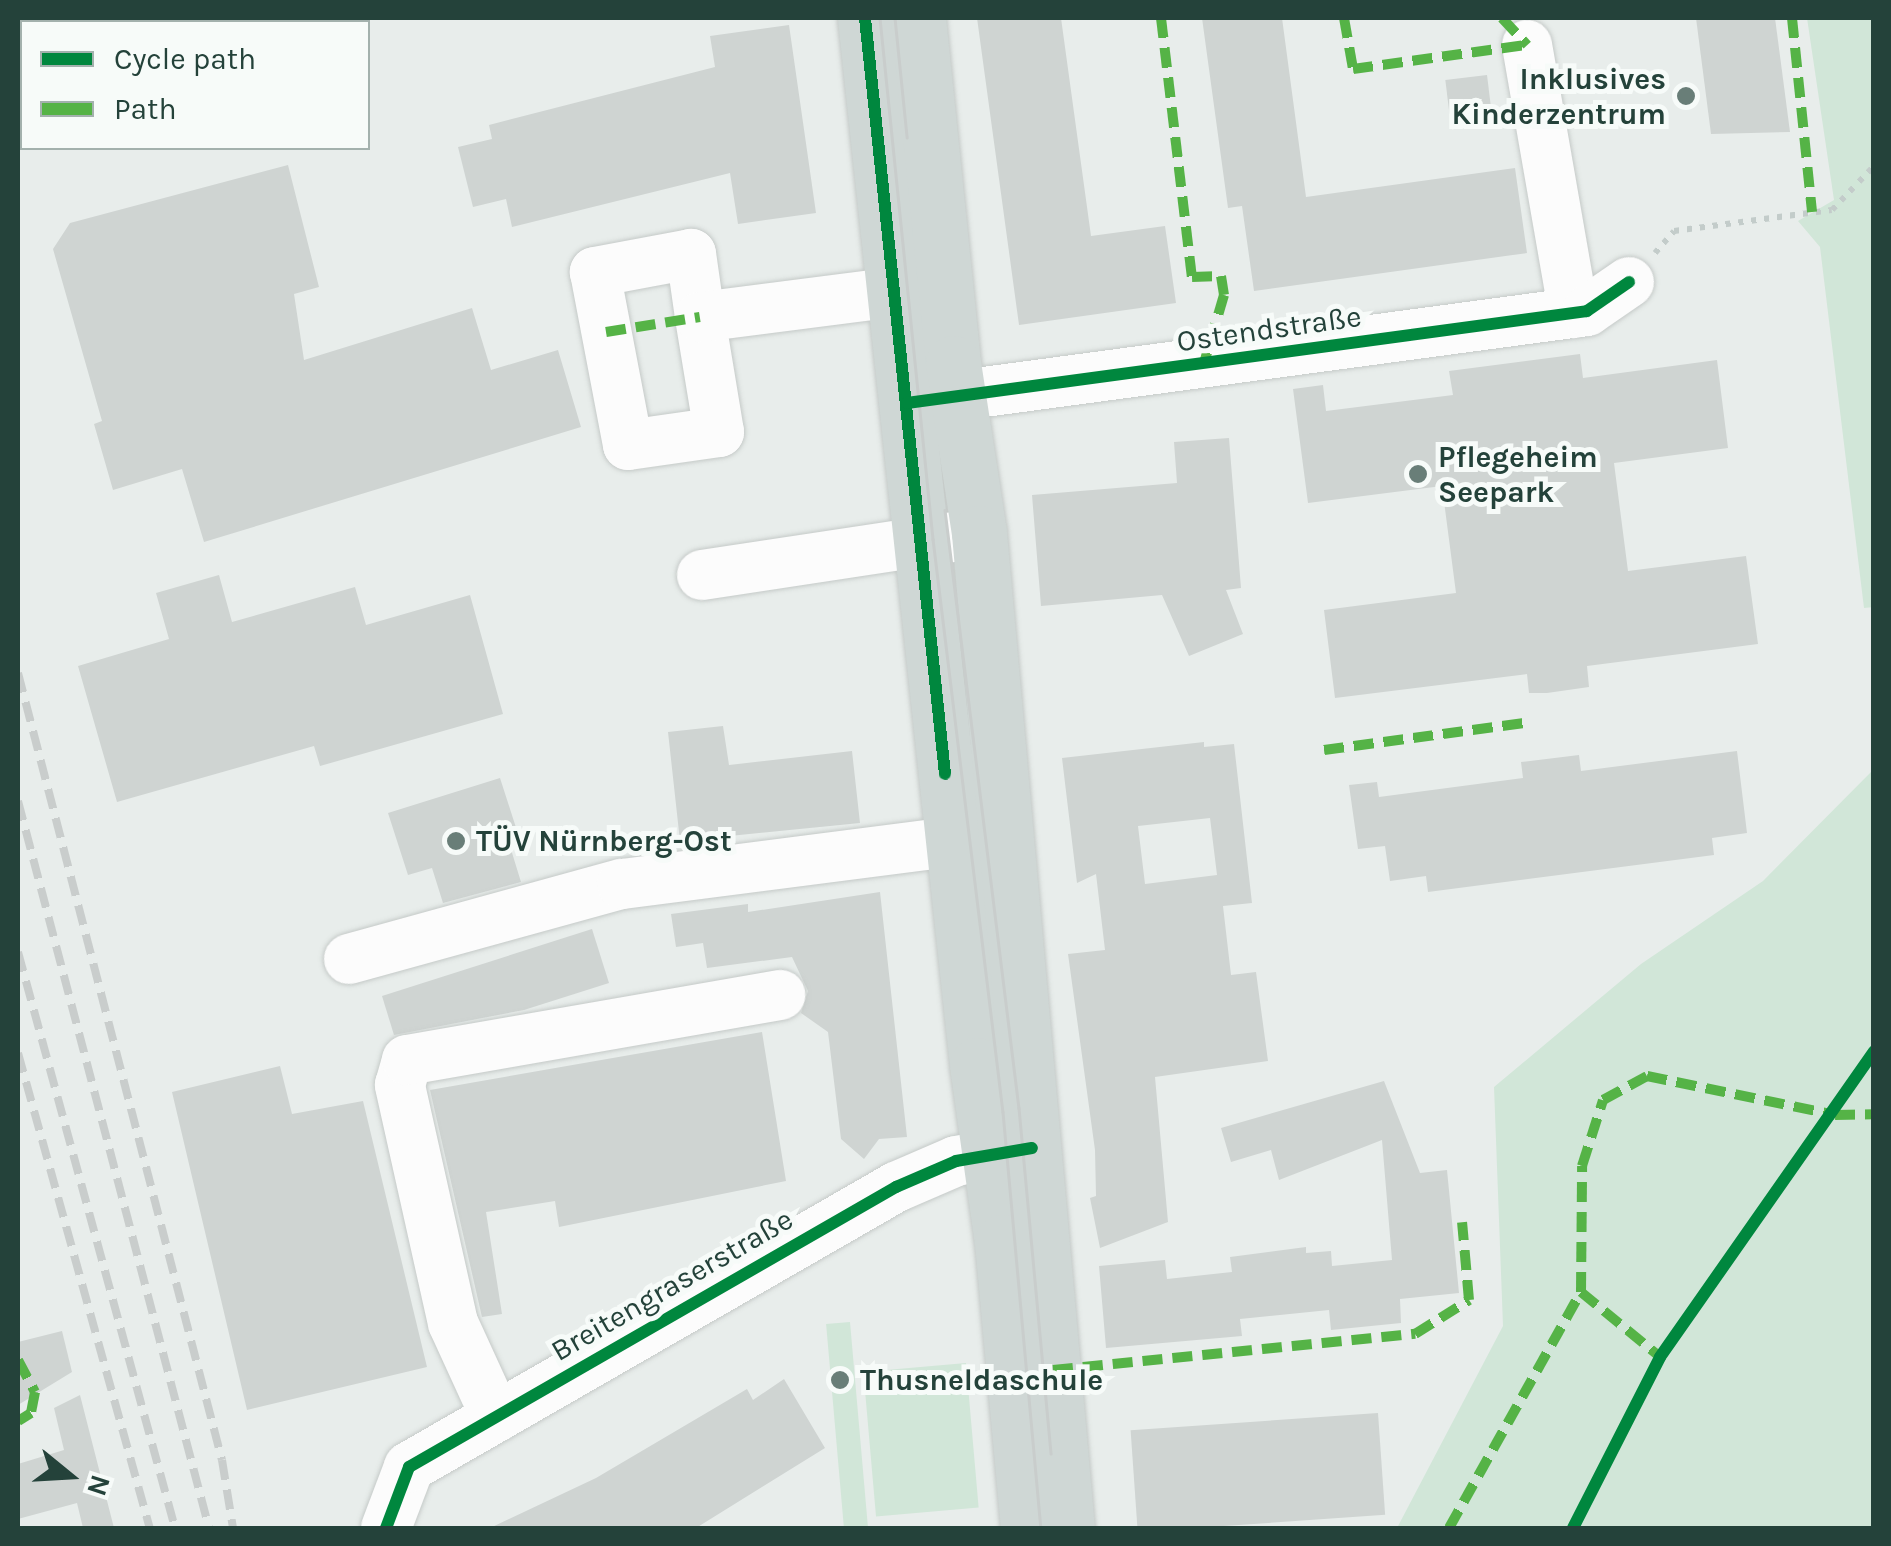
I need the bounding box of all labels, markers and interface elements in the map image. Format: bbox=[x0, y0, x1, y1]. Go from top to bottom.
legend bbox=[20, 20, 370, 150]
text: Cycle path bbox=[114, 41, 256, 77]
place label: Inklusives Kinderzentrum bbox=[1451, 61, 1666, 132]
marker: Inklusives Kinderzentrum bbox=[1675, 85, 1697, 107]
text: Path bbox=[114, 91, 177, 127]
street label: Ostendstraße bbox=[1174, 298, 1364, 360]
place label: Pflegeheim Seepark bbox=[1438, 439, 1598, 510]
marker: Pflegeheim Seepark bbox=[1407, 463, 1429, 485]
place label: TÜV Nürnberg-Ost bbox=[476, 823, 732, 859]
marker: TÜV Nürnberg-Ost bbox=[445, 830, 467, 852]
street label: Breitengraserstraße bbox=[545, 1201, 799, 1369]
place label: Thusneldaschule bbox=[860, 1362, 1103, 1398]
marker: Thusneldaschule bbox=[829, 1369, 851, 1391]
north arrow bbox=[20, 1426, 120, 1526]
text: N bbox=[80, 1471, 118, 1500]

